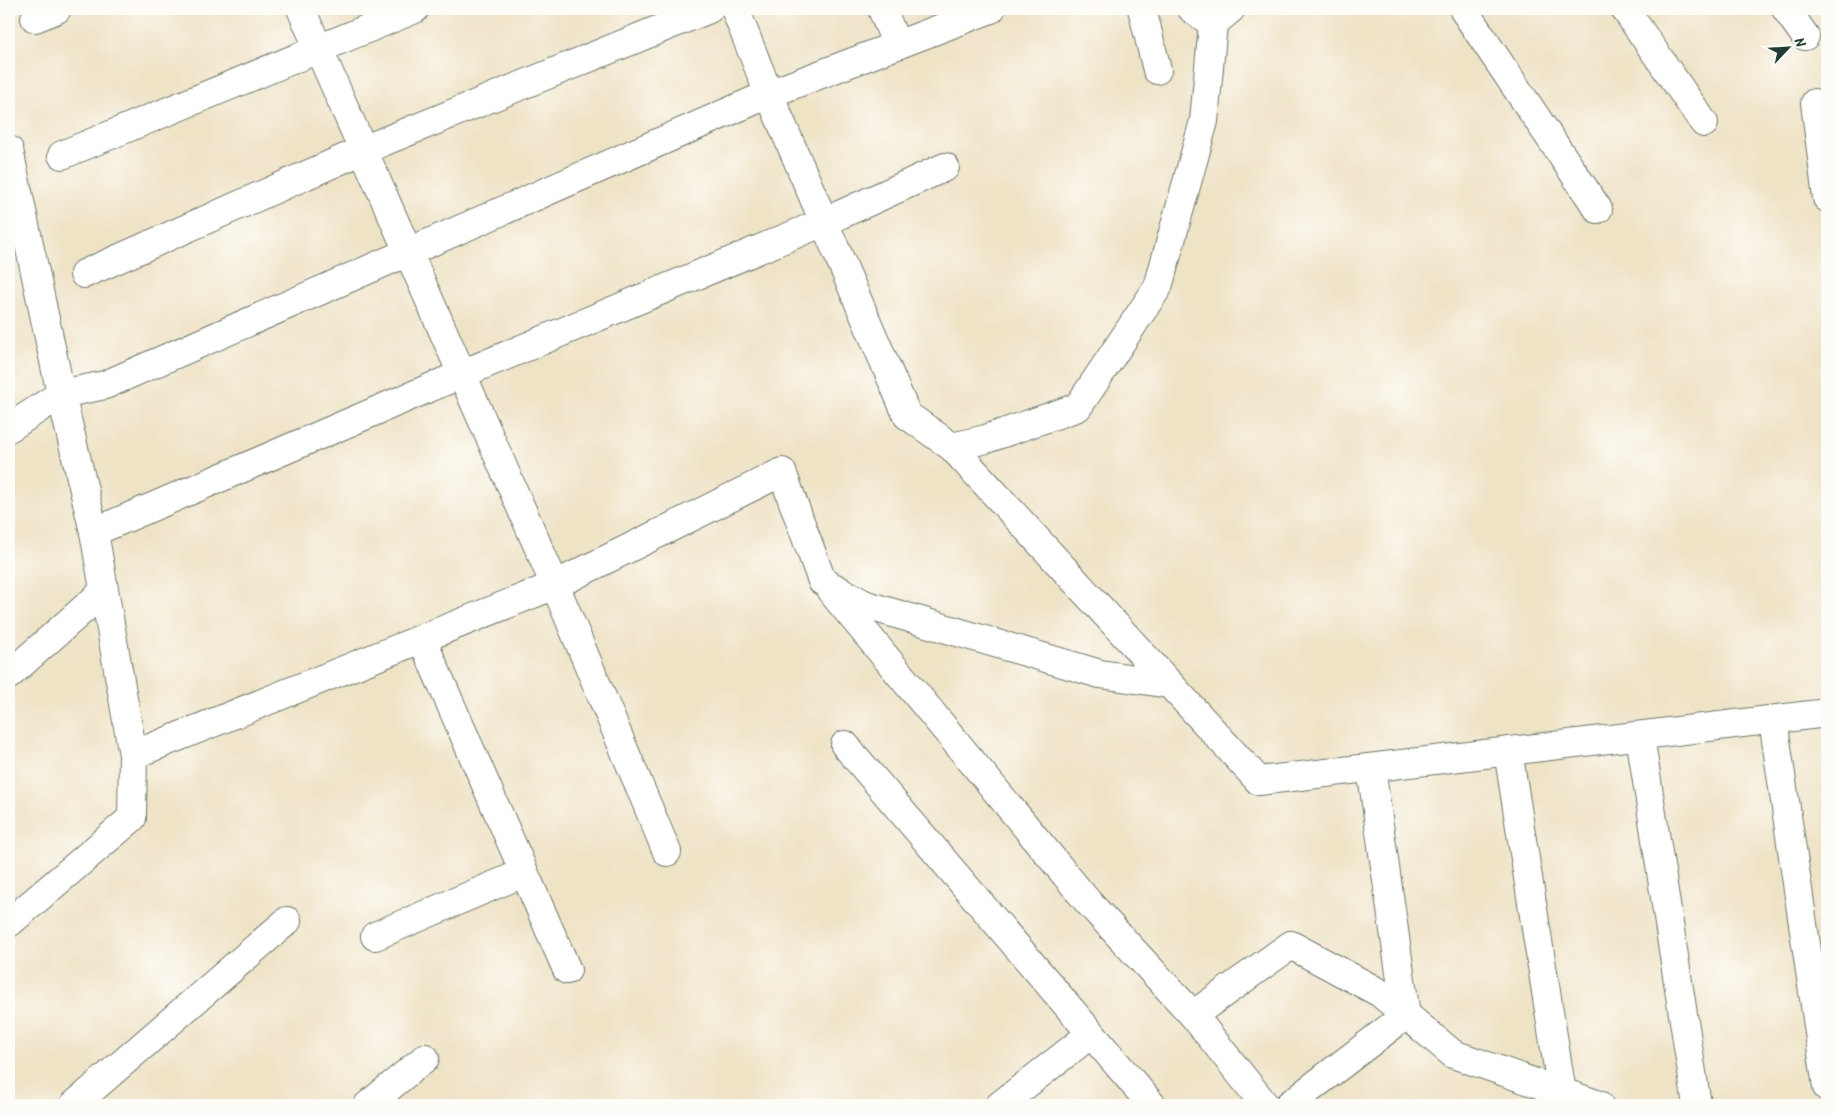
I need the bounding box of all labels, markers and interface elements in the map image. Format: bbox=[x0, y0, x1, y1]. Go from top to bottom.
north arrow bbox=[1764, 22, 1814, 72]
text: N bbox=[1787, 34, 1811, 52]

